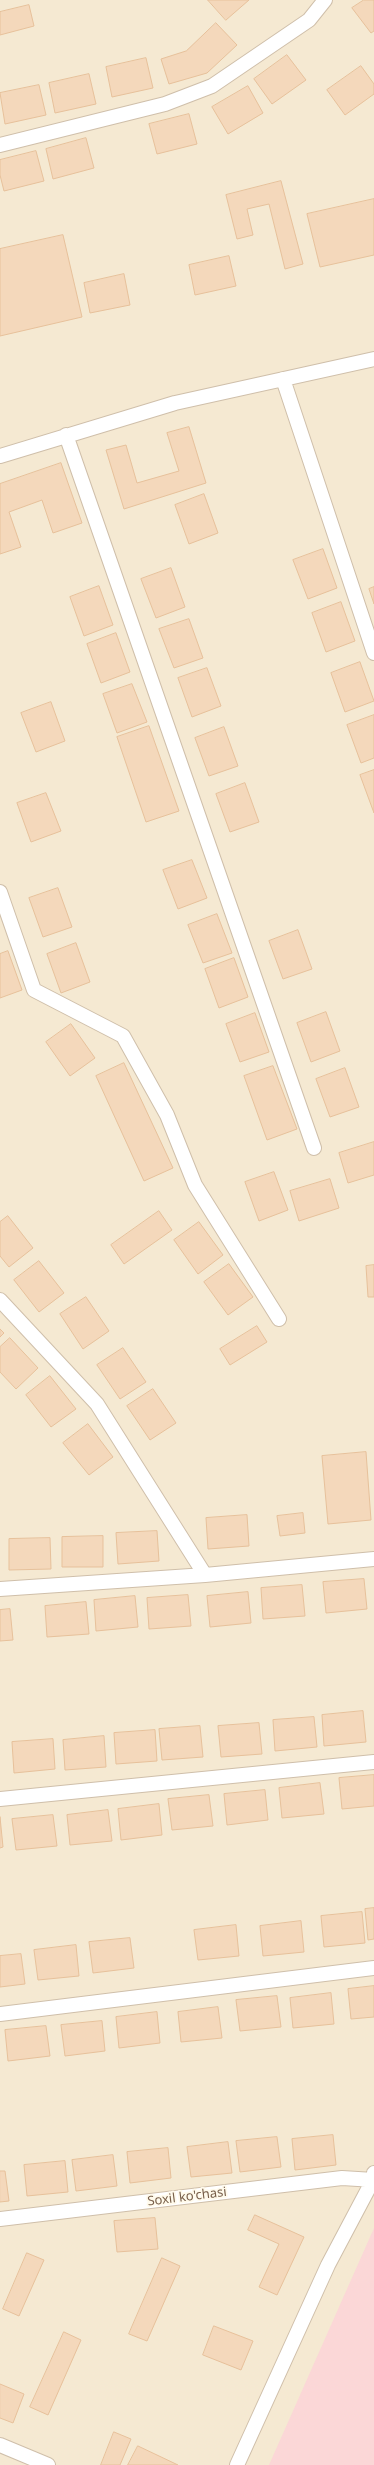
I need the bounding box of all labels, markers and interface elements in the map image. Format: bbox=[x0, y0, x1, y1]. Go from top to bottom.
street label: Soxil ko'chasi bbox=[147, 2184, 227, 2210]

